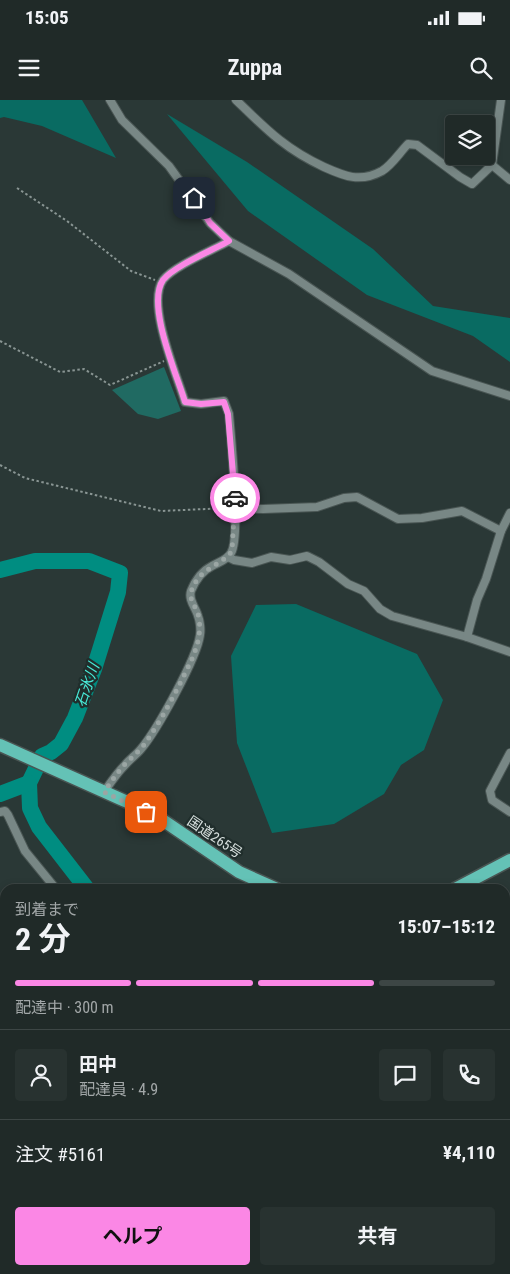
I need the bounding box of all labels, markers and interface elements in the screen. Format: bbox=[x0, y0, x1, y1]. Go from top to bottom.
text: 15:05 bbox=[25, 6, 69, 29]
icon: menu bbox=[15, 54, 43, 82]
icon: search bbox=[467, 54, 495, 82]
text: Zuppa bbox=[228, 55, 282, 80]
map controls bbox=[445, 115, 495, 165]
button: layers bbox=[445, 115, 495, 165]
pin bbox=[173, 177, 215, 219]
icon: home bbox=[180, 184, 208, 212]
courier bbox=[210, 473, 260, 523]
icon: car bbox=[221, 484, 249, 512]
water label: 石氷川 bbox=[71, 659, 103, 709]
pin bbox=[125, 791, 167, 833]
icon: bag bbox=[132, 798, 160, 826]
street label: 国道265号 bbox=[185, 813, 245, 861]
text: 到着まで bbox=[15, 900, 79, 919]
text: 15:07–15:12 bbox=[397, 915, 495, 938]
text: 2 分 bbox=[15, 920, 71, 958]
text: 配達中 · 300 m bbox=[15, 998, 114, 1017]
button: person bbox=[15, 1049, 67, 1101]
button: chat bbox=[379, 1049, 431, 1101]
button: phone bbox=[443, 1049, 495, 1101]
text: 田中 bbox=[79, 1053, 117, 1076]
text: 配達員 · 4.9 bbox=[79, 1080, 158, 1099]
text: ¥4,110 bbox=[443, 1141, 495, 1164]
text: 注文 #5161 bbox=[15, 1143, 105, 1166]
button: ヘルプ bbox=[15, 1207, 250, 1265]
button: 共有 bbox=[260, 1207, 495, 1265]

